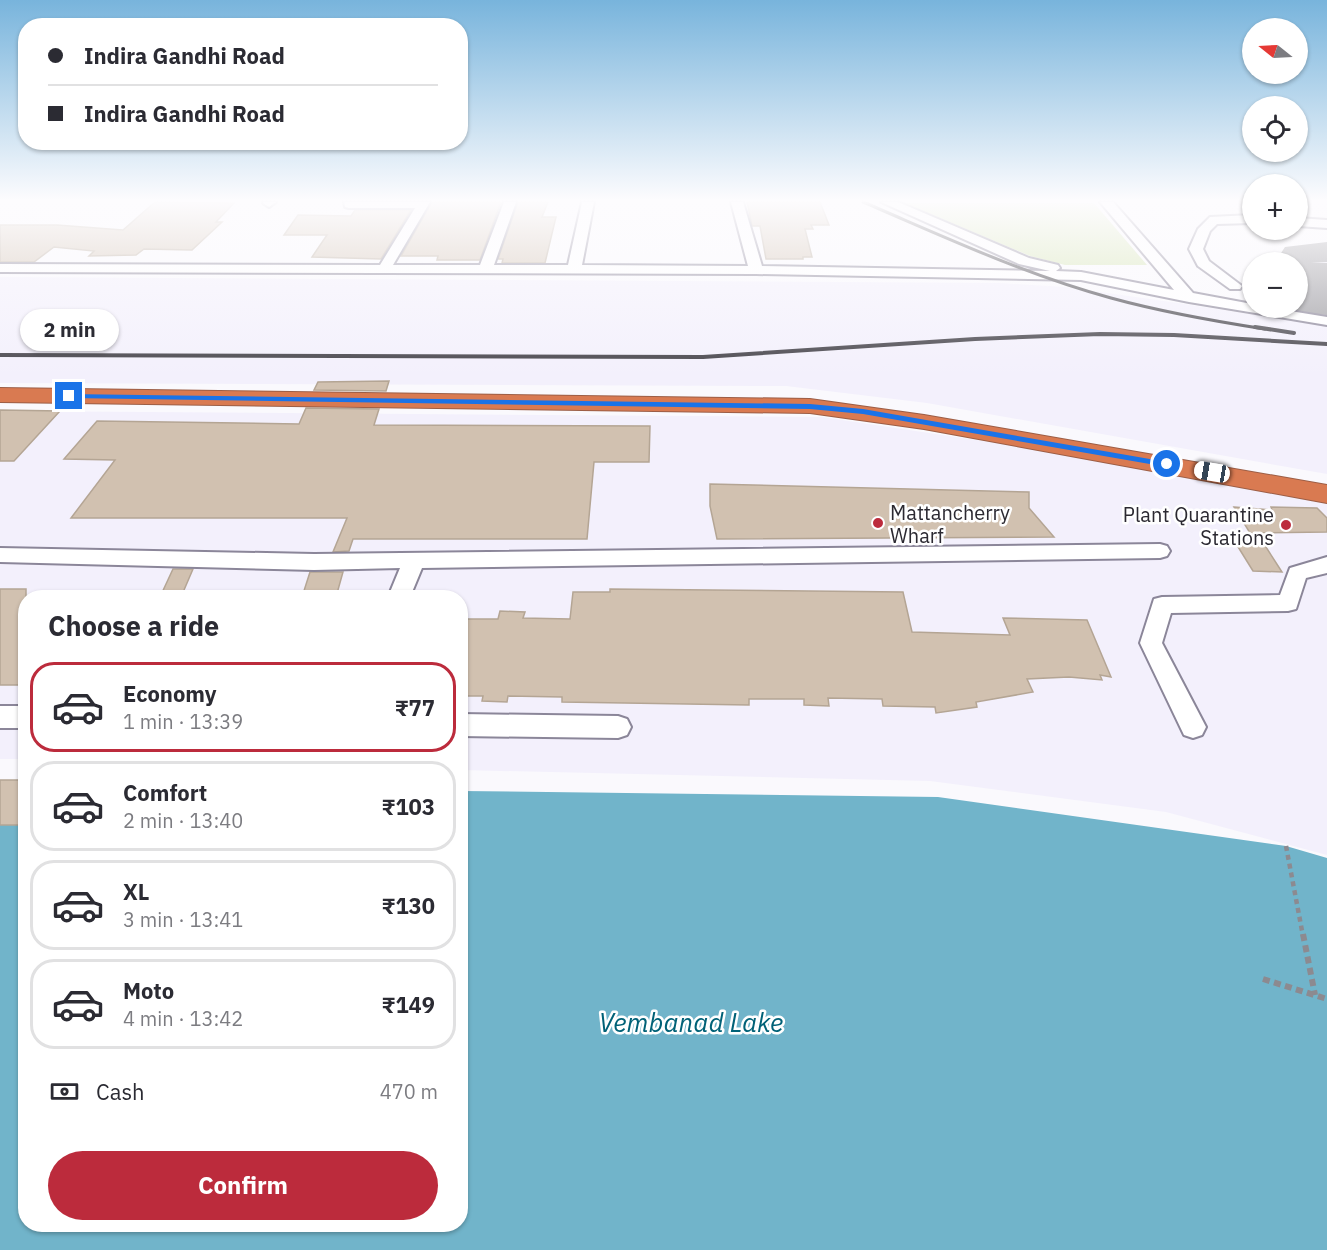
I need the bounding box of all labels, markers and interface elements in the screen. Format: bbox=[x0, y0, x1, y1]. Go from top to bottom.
north arrow bbox=[1242, 18, 1308, 84]
map controls bbox=[1242, 18, 1308, 318]
text: Indira Gandhi Road bbox=[84, 41, 285, 70]
button: locate bbox=[1242, 96, 1308, 162]
text: Indira Gandhi Road bbox=[84, 99, 285, 128]
button: + bbox=[1242, 174, 1308, 240]
button: − bbox=[1242, 252, 1308, 318]
callout: 2 min bbox=[20, 309, 118, 351]
text: 2 min bbox=[43, 316, 96, 343]
route end bbox=[55, 382, 82, 409]
route start bbox=[1153, 450, 1180, 477]
car bbox=[1193, 460, 1231, 484]
place label: Mattancherry Wharf bbox=[890, 499, 1010, 549]
place label: Plant Quarantine Stations bbox=[1123, 501, 1274, 551]
marker: Mattancherry Wharf bbox=[871, 516, 885, 530]
marker: Plant Quarantine Stations bbox=[1279, 518, 1293, 532]
text: Choose a ride bbox=[48, 608, 219, 643]
text: Economy bbox=[123, 679, 217, 708]
icon: car bbox=[51, 680, 105, 734]
text: ₹77 bbox=[395, 693, 435, 722]
text: 1 min · 13:39 bbox=[123, 708, 243, 735]
text: Comfort bbox=[123, 778, 207, 807]
icon: car bbox=[51, 779, 105, 833]
text: ₹103 bbox=[382, 792, 435, 821]
text: 2 min · 13:40 bbox=[123, 807, 243, 834]
text: XL bbox=[123, 877, 149, 906]
icon: car bbox=[51, 878, 105, 932]
text: ₹130 bbox=[382, 891, 435, 920]
text: 3 min · 13:41 bbox=[123, 906, 243, 933]
text: Moto bbox=[123, 976, 174, 1005]
icon: car bbox=[51, 977, 105, 1031]
text: ₹149 bbox=[382, 990, 435, 1019]
text: 4 min · 13:42 bbox=[123, 1005, 243, 1032]
water label: Vembanad Lake bbox=[599, 1005, 783, 1039]
icon: cash bbox=[48, 1075, 81, 1108]
text: Cash bbox=[96, 1077, 145, 1106]
text: 470 m bbox=[380, 1078, 438, 1105]
button: Confirm bbox=[48, 1151, 438, 1220]

